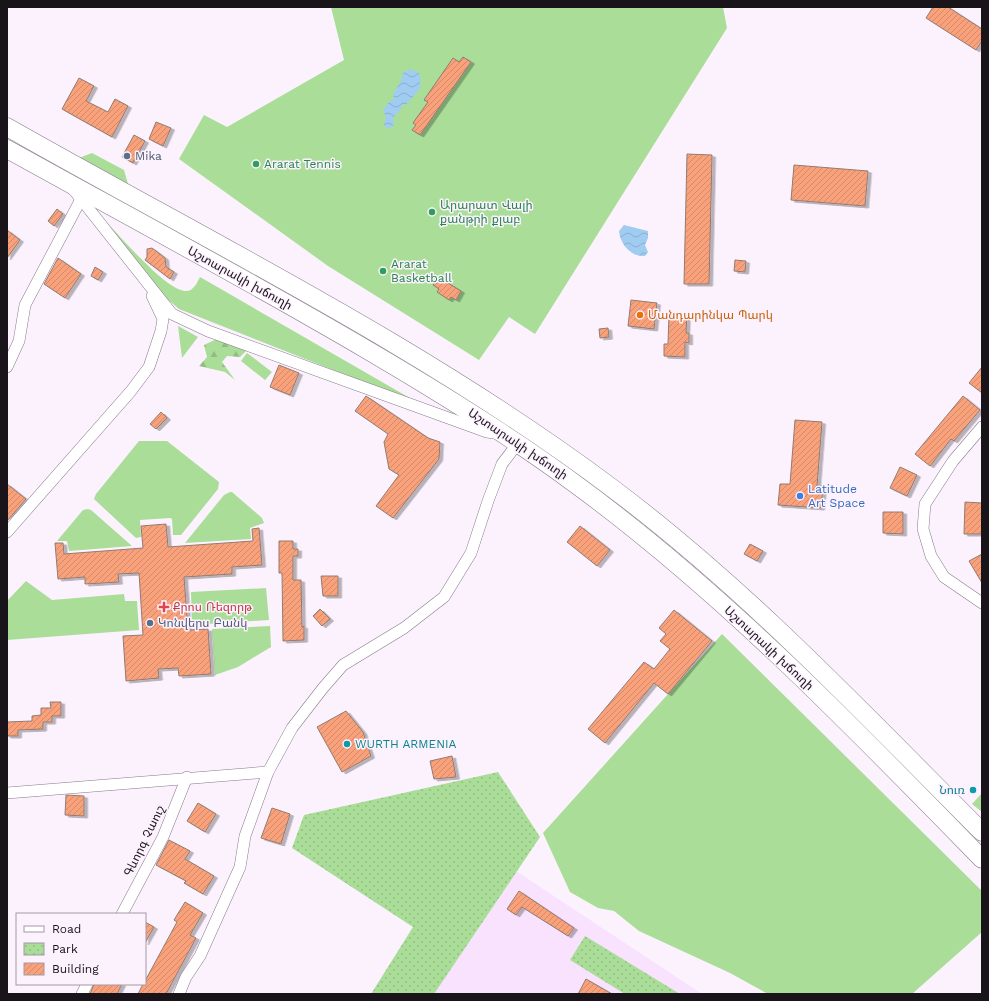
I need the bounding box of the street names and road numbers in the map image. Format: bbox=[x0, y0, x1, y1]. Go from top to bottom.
street label: Աշտարակի խճուղի bbox=[185, 244, 295, 312]
street label: Աշտարակի խճուղի bbox=[466, 405, 570, 483]
street label: Աշտարակի խճուղի bbox=[721, 603, 817, 693]
street label: Գևորգ Չաուշ bbox=[121, 803, 167, 879]

